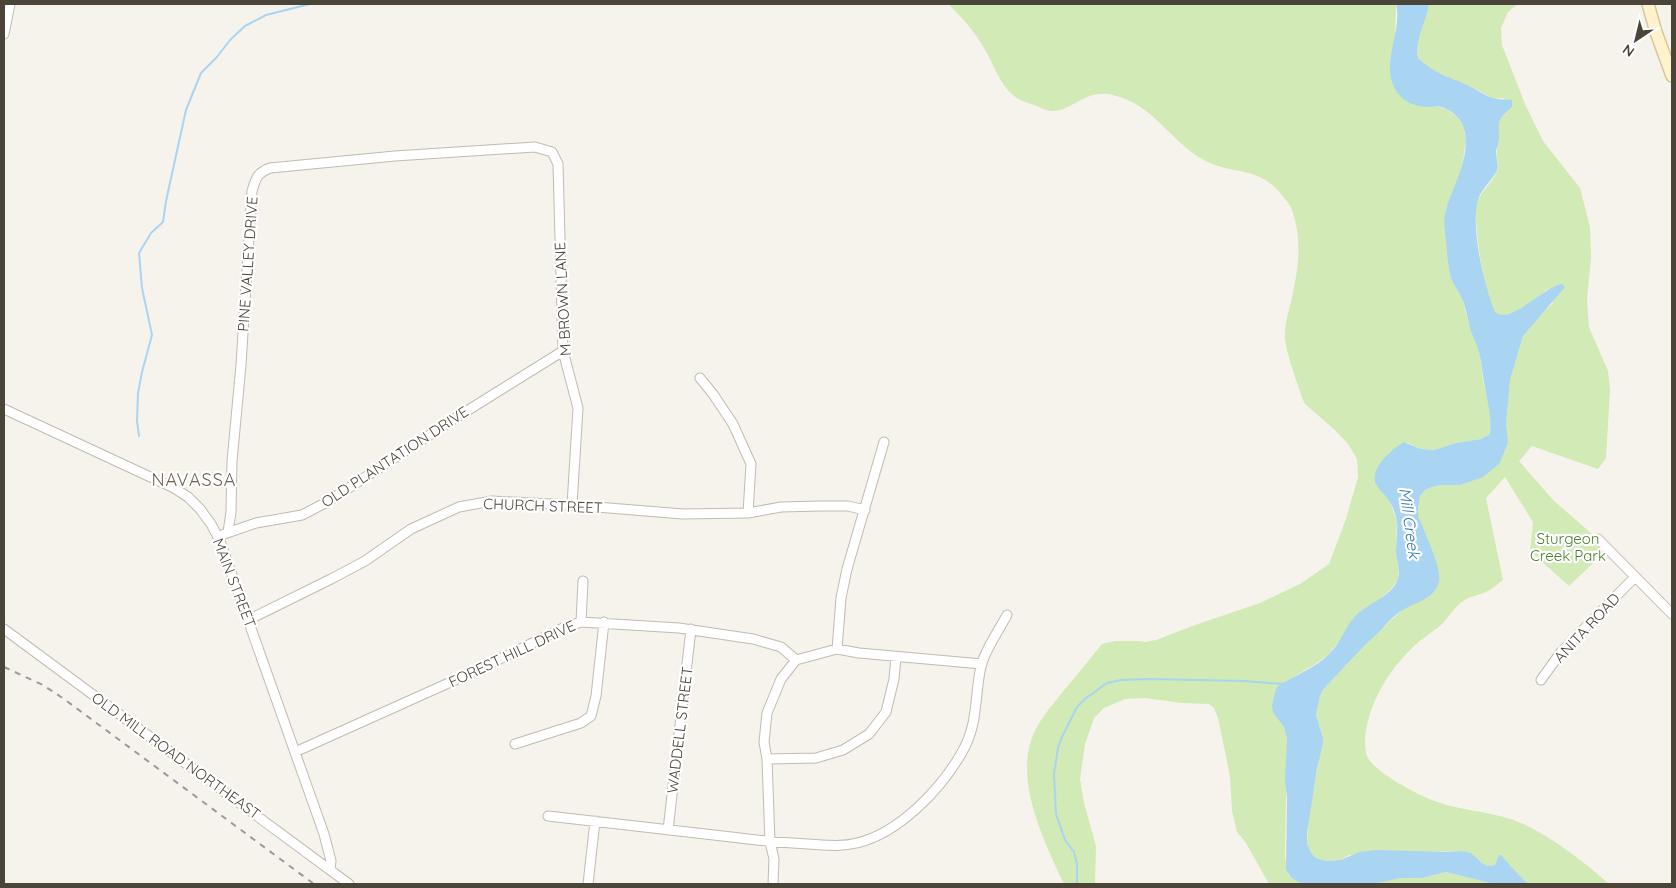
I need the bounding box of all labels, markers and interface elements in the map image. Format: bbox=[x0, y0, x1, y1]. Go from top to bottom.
north arrow bbox=[1611, 15, 1661, 65]
text: N bbox=[1619, 40, 1638, 61]
street label: PINE VALLEY DRIVE bbox=[233, 196, 262, 332]
street label: M BROWN LANE bbox=[550, 241, 575, 357]
street label: OLD PLANTATION DRIVE bbox=[318, 402, 472, 511]
district label: NAVASSA bbox=[152, 468, 236, 491]
water label: Mill Creek bbox=[1395, 486, 1425, 561]
street label: CHURCH STREET bbox=[483, 494, 603, 517]
park label: Sturgeon Creek Park bbox=[1530, 529, 1606, 565]
street label: MAIN STREET bbox=[209, 535, 260, 630]
street label: ANITA ROAD bbox=[1550, 589, 1624, 666]
street label: FOREST HILL DRIVE bbox=[445, 616, 578, 691]
street label: WADDELL STREET bbox=[662, 665, 697, 794]
street label: OLD MILL ROAD NORTHEAST bbox=[88, 688, 265, 823]

